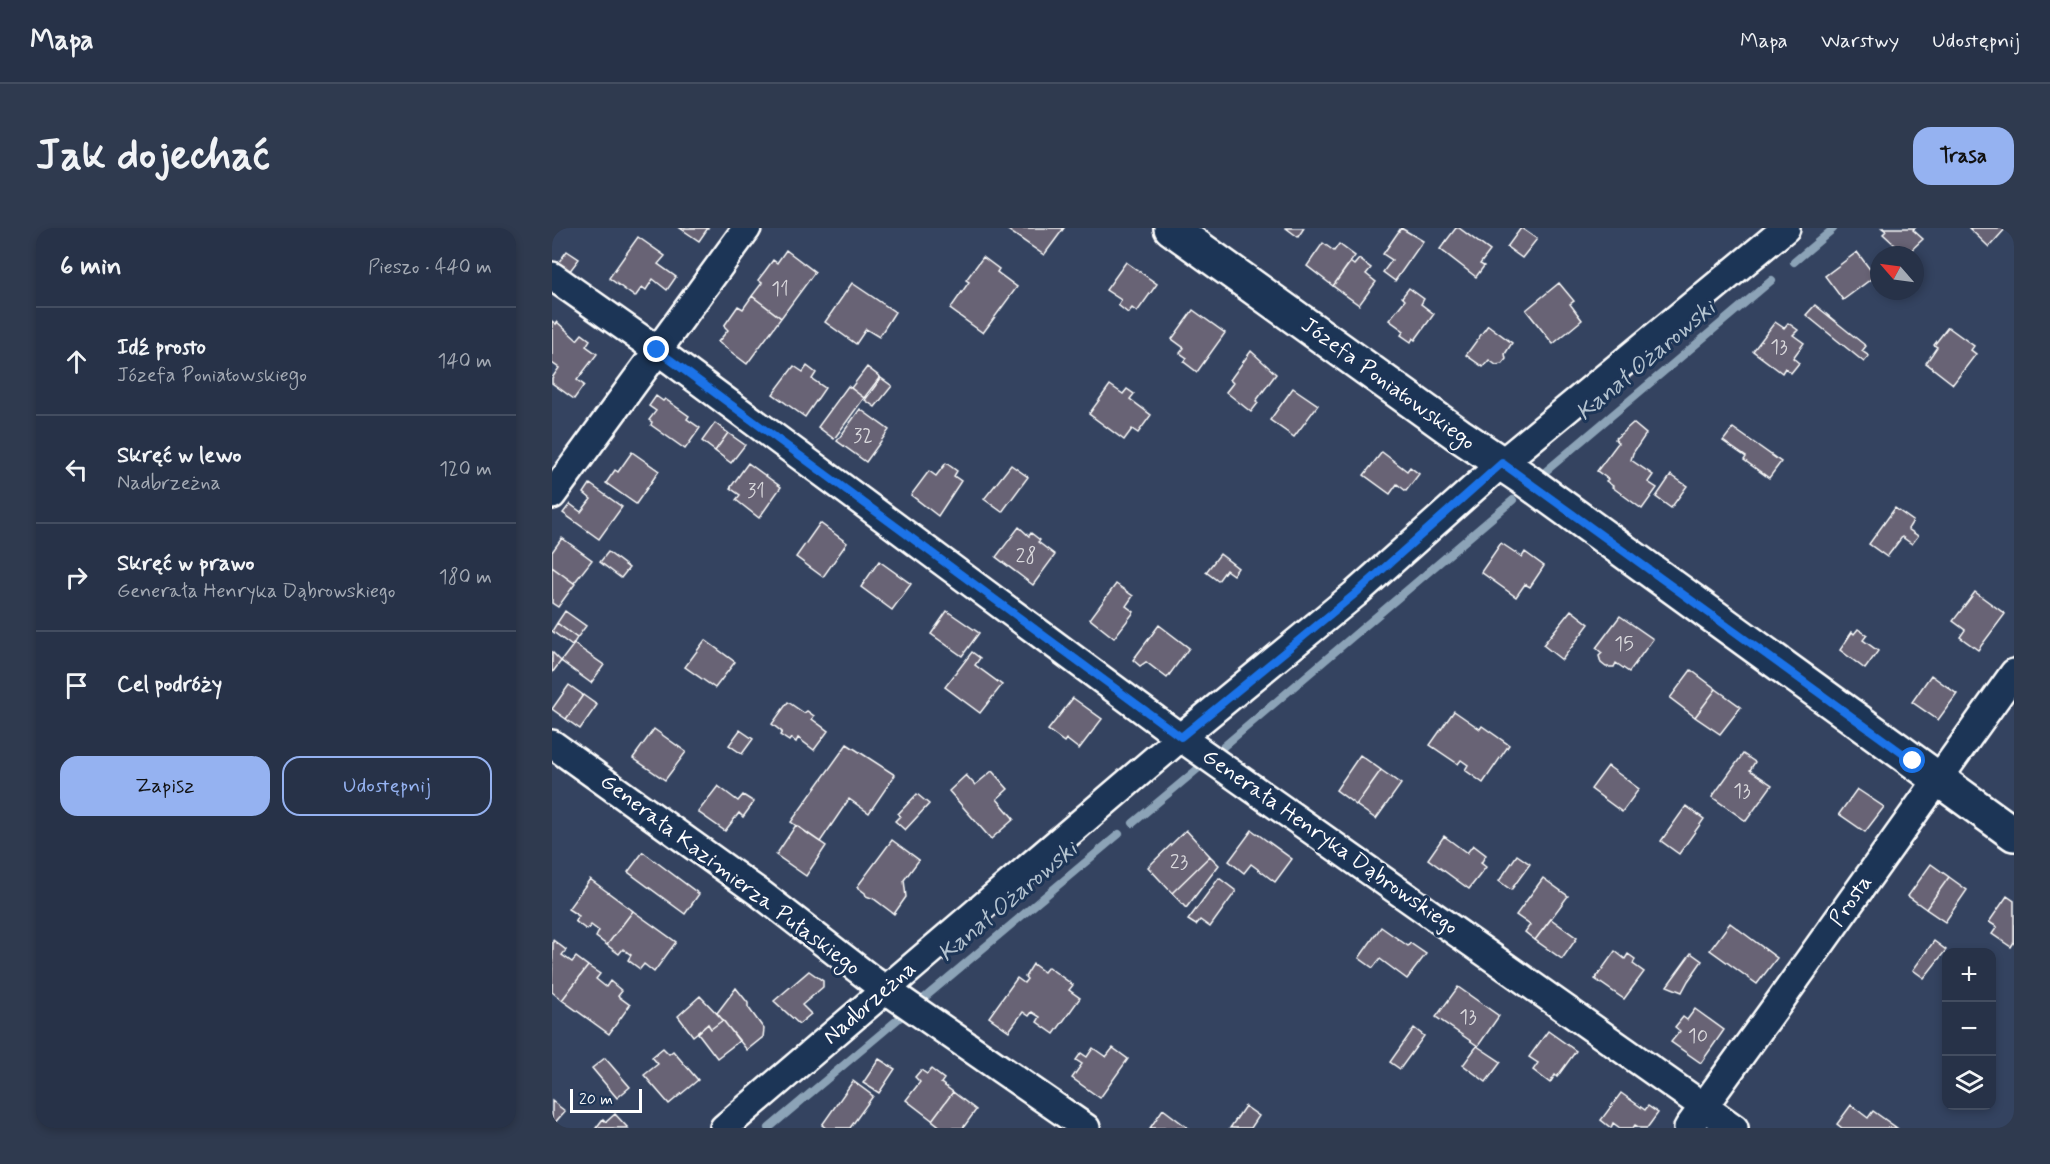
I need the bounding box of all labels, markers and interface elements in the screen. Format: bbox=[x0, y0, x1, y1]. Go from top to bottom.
text: Mapa bbox=[30, 23, 94, 60]
text: Mapa bbox=[1740, 27, 1788, 55]
text: Warstwy bbox=[1821, 27, 1899, 55]
text: Udostępnij bbox=[1932, 27, 2020, 55]
button: Trasa bbox=[1913, 127, 2014, 185]
text: Jak dojechać bbox=[36, 129, 270, 184]
north arrow bbox=[1870, 246, 1924, 300]
text: 6 min bbox=[60, 250, 122, 284]
text: Pieszo · 440 m bbox=[368, 254, 492, 281]
house number: 11 bbox=[771, 276, 789, 303]
water label: Kanał Ożarowski bbox=[1570, 292, 1724, 428]
street label: Józefa Poniatowskiego bbox=[1294, 311, 1481, 459]
text: Idź prosto bbox=[117, 334, 206, 362]
house number: 13 bbox=[1770, 334, 1788, 361]
route end bbox=[643, 336, 669, 362]
icon: ahead bbox=[60, 345, 93, 378]
text: 140 m bbox=[438, 348, 492, 375]
text: Józefa Poniatowskiego bbox=[117, 362, 307, 389]
house number: 32 bbox=[853, 423, 873, 450]
text: Skręć w lewo bbox=[117, 442, 242, 470]
icon: left bbox=[60, 453, 93, 486]
text: 120 m bbox=[439, 456, 492, 483]
text: Nadbrzeżna bbox=[117, 470, 221, 497]
house number: 31 bbox=[747, 478, 765, 505]
house number: 28 bbox=[1016, 543, 1036, 570]
text: Skręć w prawo bbox=[117, 550, 254, 578]
icon: right bbox=[60, 561, 93, 594]
text: 180 m bbox=[439, 564, 492, 591]
text: Generała Henryka Dąbrowskiego bbox=[117, 578, 396, 605]
house number: 15 bbox=[1614, 631, 1634, 658]
icon: arrive bbox=[60, 669, 93, 702]
text: Cel podróży bbox=[117, 671, 222, 699]
street label: Generała Henryka Dąbrowskiego bbox=[1196, 743, 1464, 942]
route start bbox=[1899, 747, 1925, 773]
button: Zapisz bbox=[60, 756, 270, 816]
button: Udostępnij bbox=[282, 756, 492, 816]
street label: Generała Kazimierza Pułaskiego bbox=[592, 768, 866, 985]
house number: 13 bbox=[1733, 778, 1751, 805]
water label: Kanał Ożarowski bbox=[932, 833, 1086, 969]
house number: 23 bbox=[1170, 849, 1188, 876]
street label: Prosta bbox=[1823, 870, 1879, 932]
map controls bbox=[1942, 948, 1996, 1110]
button: + bbox=[1942, 948, 1996, 1002]
street label: Nadbrzeżna bbox=[818, 955, 922, 1051]
button: − bbox=[1942, 1002, 1996, 1056]
house number: 13 bbox=[1459, 1004, 1477, 1031]
house number: 10 bbox=[1688, 1023, 1708, 1050]
button: layers bbox=[1942, 1056, 1996, 1110]
scale bar bbox=[570, 1086, 642, 1114]
text: 20 m bbox=[579, 1089, 613, 1110]

